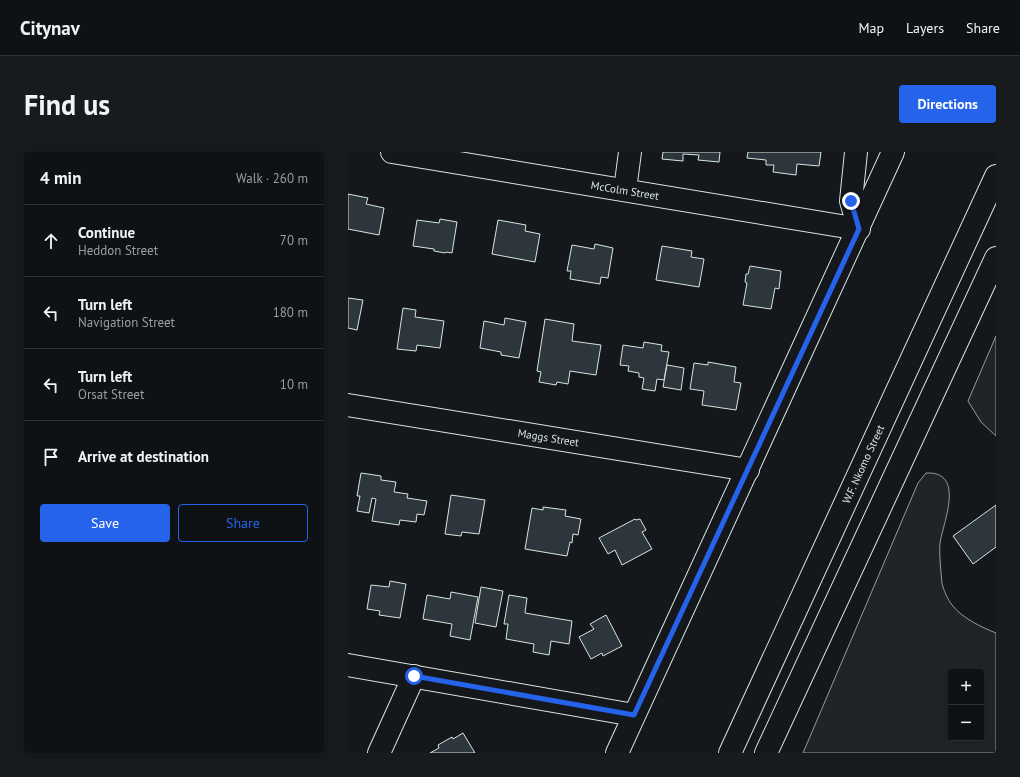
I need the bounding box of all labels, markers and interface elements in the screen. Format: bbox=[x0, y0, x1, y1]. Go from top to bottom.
text: Citynav bbox=[20, 16, 80, 40]
text: Map bbox=[858, 19, 884, 37]
text: Layers bbox=[906, 19, 944, 37]
text: Share bbox=[966, 19, 1000, 37]
button: Directions bbox=[899, 85, 996, 123]
text: Find us bbox=[24, 86, 110, 123]
text: 4 min bbox=[40, 167, 81, 189]
text: Walk · 260 m bbox=[236, 170, 308, 187]
street label: McColm Street bbox=[590, 178, 660, 203]
route end bbox=[842, 192, 860, 210]
text: Continue bbox=[78, 223, 135, 242]
icon: ahead bbox=[40, 230, 62, 252]
text: 70 m bbox=[280, 232, 308, 249]
text: Heddon Street bbox=[78, 242, 158, 259]
text: Turn left bbox=[78, 295, 132, 314]
icon: left bbox=[40, 302, 62, 324]
text: 180 m bbox=[273, 304, 308, 321]
text: Navigation Street bbox=[78, 314, 175, 331]
text: Turn left bbox=[78, 367, 132, 386]
icon: left bbox=[40, 374, 62, 396]
text: 10 m bbox=[280, 376, 308, 393]
text: Orsat Street bbox=[78, 386, 144, 403]
street label: W.F. Nkomo Street bbox=[839, 422, 887, 506]
street label: Maggs Street bbox=[517, 426, 580, 449]
icon: arrive bbox=[40, 446, 62, 468]
text: Arrive at destination bbox=[78, 447, 209, 466]
button: Save bbox=[40, 504, 170, 542]
button: Share bbox=[178, 504, 308, 542]
route start bbox=[405, 667, 423, 685]
map controls bbox=[948, 669, 984, 741]
button: + bbox=[948, 669, 984, 705]
button: − bbox=[948, 705, 984, 741]

